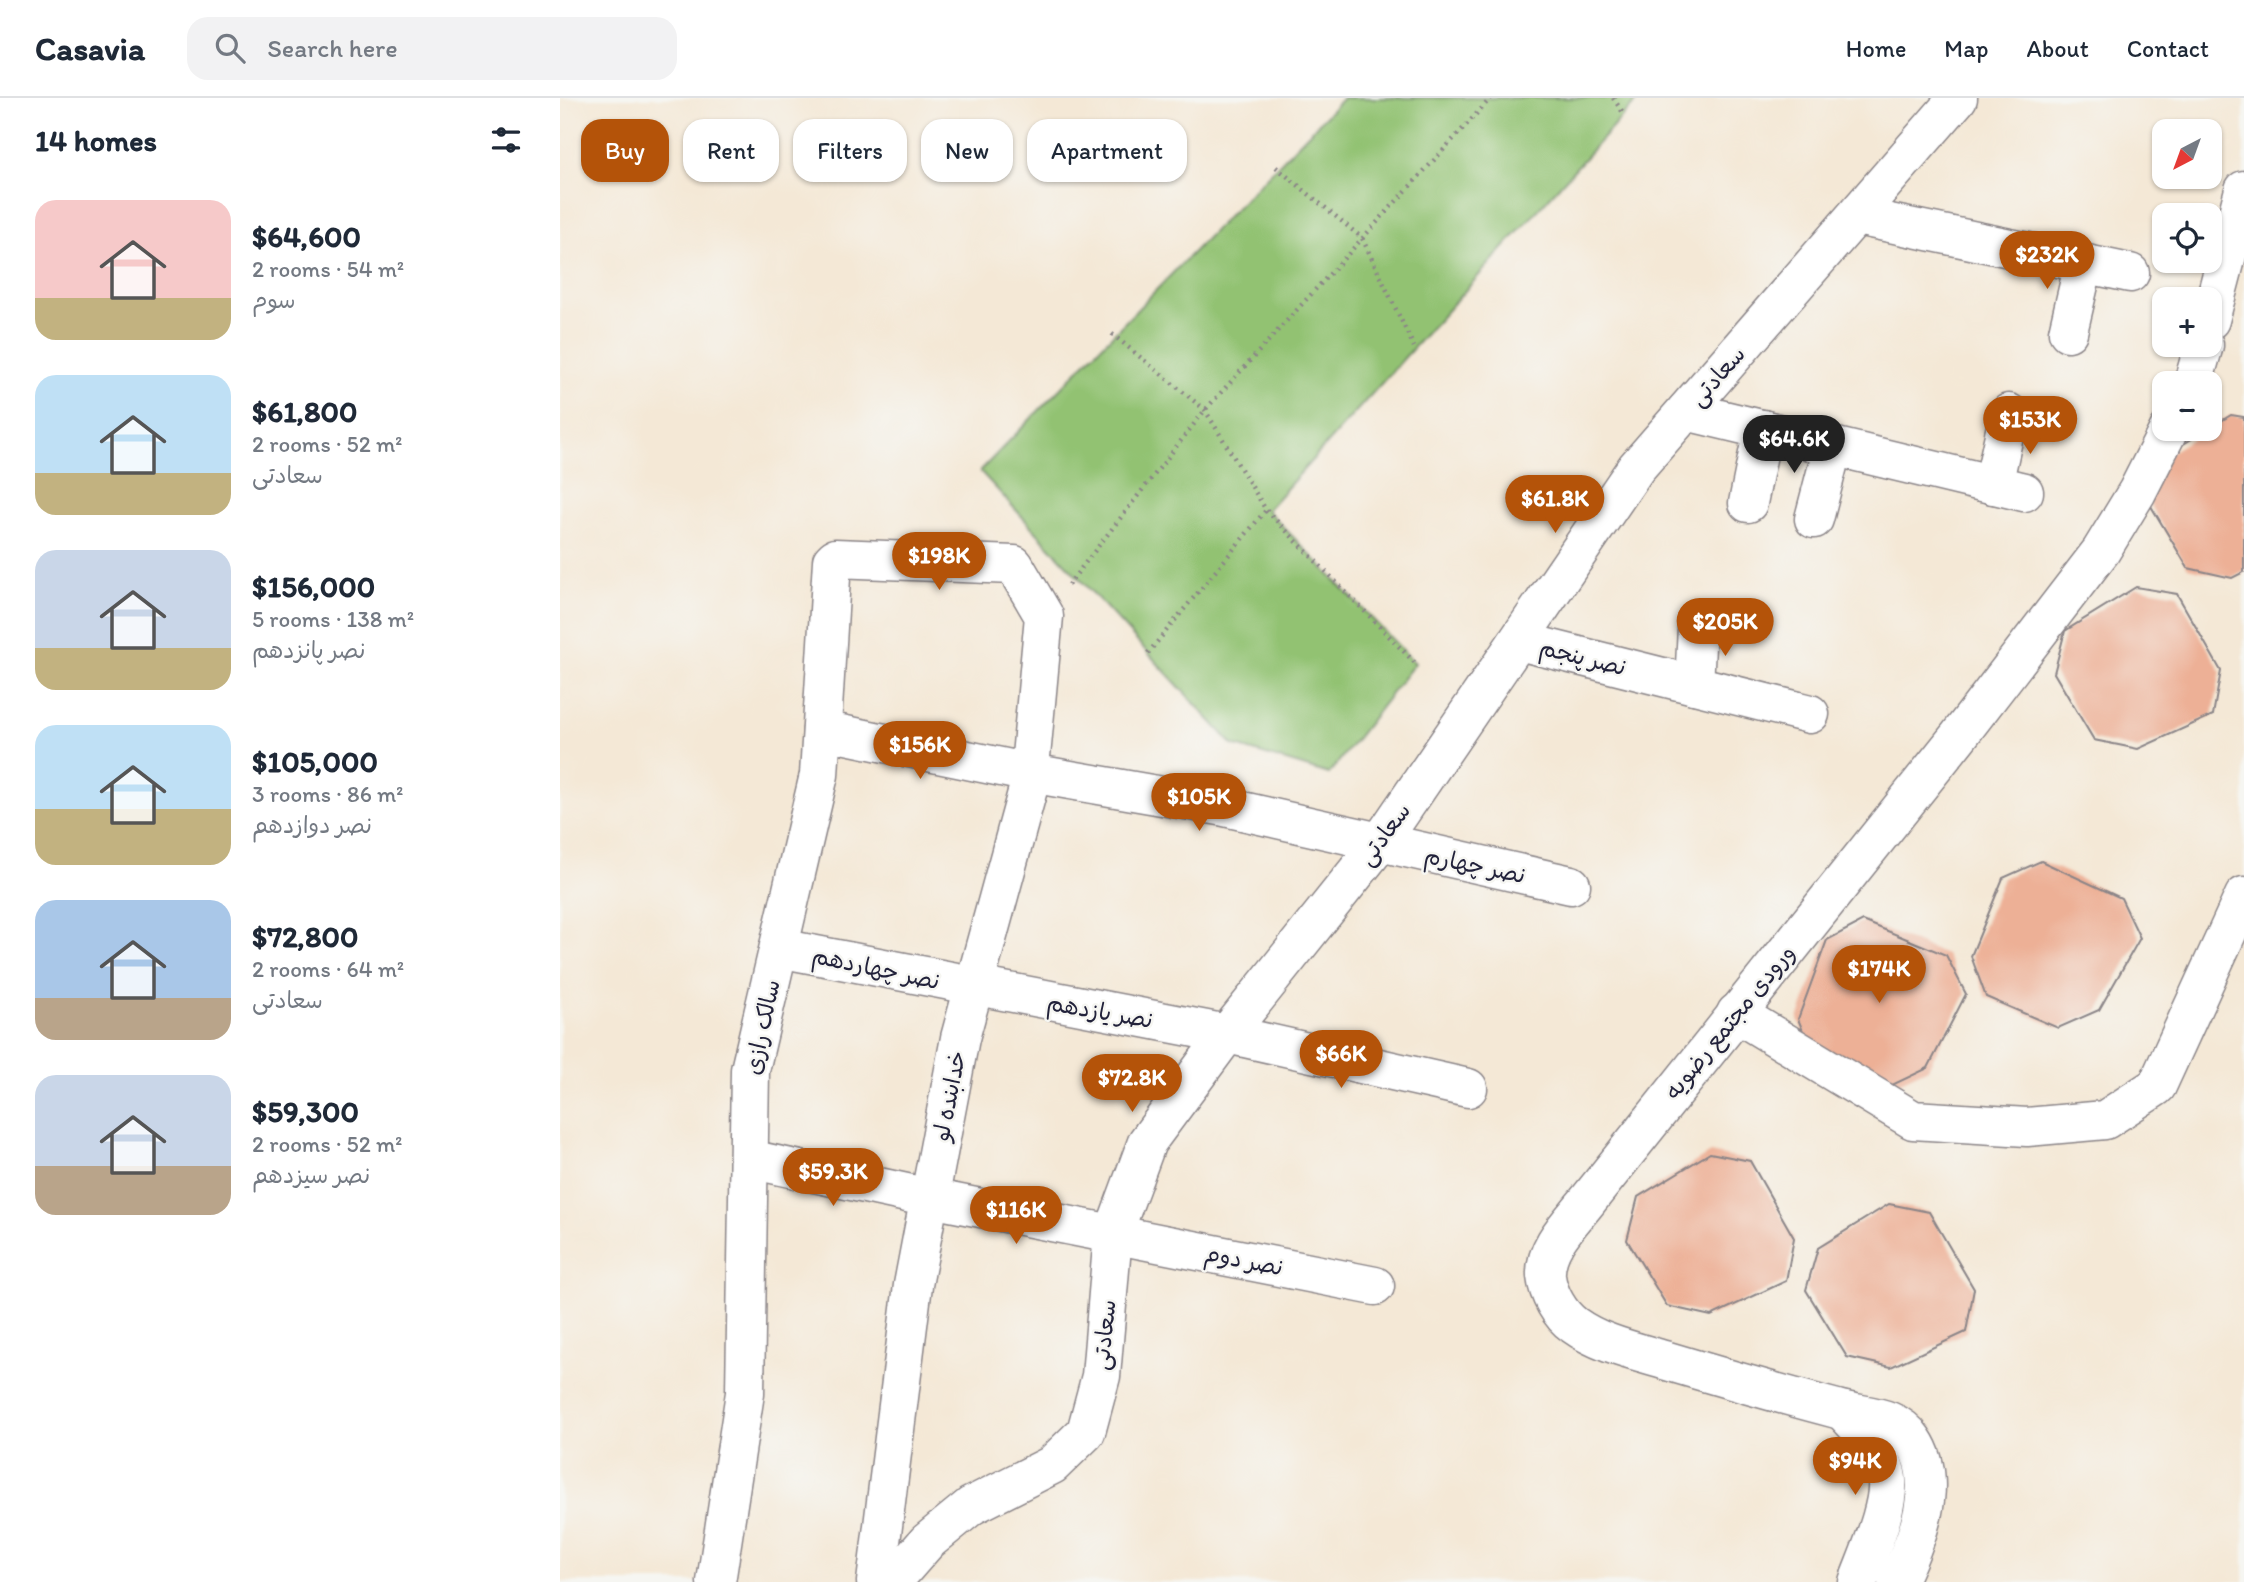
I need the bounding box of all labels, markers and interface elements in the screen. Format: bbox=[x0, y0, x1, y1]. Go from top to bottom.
search box bbox=[187, 17, 677, 80]
text: Casavia bbox=[35, 29, 145, 68]
icon: search bbox=[211, 29, 249, 67]
text: Search here bbox=[267, 32, 398, 64]
text: Home bbox=[1846, 34, 1906, 63]
text: Map bbox=[1944, 34, 1988, 63]
text: About bbox=[2026, 34, 2089, 63]
text: Contact bbox=[2127, 34, 2209, 63]
chip: Buy bbox=[581, 119, 669, 182]
chip: Rent bbox=[683, 119, 779, 182]
chip: Filters bbox=[793, 119, 907, 182]
chip: New bbox=[921, 119, 1013, 182]
chip: Apartment bbox=[1027, 119, 1187, 182]
north arrow bbox=[2152, 119, 2222, 189]
map controls bbox=[2152, 119, 2222, 441]
icon: filters bbox=[487, 121, 525, 159]
text: 14 homes bbox=[35, 122, 157, 159]
button: locate bbox=[2152, 203, 2222, 273]
text: $64,600 bbox=[252, 218, 361, 255]
icon: home bbox=[91, 228, 175, 312]
pin: $232K bbox=[1998, 232, 2096, 291]
text: $232K bbox=[2015, 240, 2079, 268]
text: 2 rooms · 54 m² bbox=[252, 255, 404, 283]
text: سوم bbox=[252, 286, 296, 314]
button: + bbox=[2152, 287, 2222, 357]
street label: سعادتی bbox=[1683, 340, 1752, 413]
button: − bbox=[2152, 371, 2222, 441]
text: $61,800 bbox=[252, 393, 358, 430]
pin: $153K bbox=[1981, 396, 2079, 456]
icon: home bbox=[91, 403, 175, 487]
text: $153K bbox=[1999, 405, 2061, 433]
pin: $64.6K bbox=[1737, 416, 1851, 475]
text: $64.6K bbox=[1759, 424, 1829, 452]
text: 2 rooms · 52 m² bbox=[252, 430, 402, 458]
text: سعادتی bbox=[252, 461, 323, 489]
pin: $61.8K bbox=[1498, 476, 1612, 535]
text: $61.8K bbox=[1521, 484, 1589, 512]
pin: $198K bbox=[890, 532, 988, 592]
text: $198K bbox=[908, 541, 970, 569]
text: $156,000 bbox=[252, 568, 375, 605]
icon: home bbox=[91, 578, 175, 662]
pin: $205K bbox=[1676, 598, 1774, 658]
text: 5 rooms · 138 m² bbox=[252, 605, 414, 633]
text: $205K bbox=[1693, 607, 1757, 635]
street label: نصر پنجم bbox=[1536, 633, 1629, 685]
text: نصر پانزدهم bbox=[252, 636, 365, 664]
pin: $156K bbox=[871, 722, 969, 781]
text: $156K bbox=[889, 730, 951, 758]
text: $105,000 bbox=[252, 743, 378, 780]
icon: home bbox=[91, 753, 175, 837]
pin: $105K bbox=[1150, 774, 1248, 833]
text: 3 rooms · 86 m² bbox=[252, 780, 404, 808]
text: $105K bbox=[1167, 782, 1231, 810]
street label: سعادتی bbox=[1352, 797, 1417, 872]
text: نصر دوازدهم bbox=[252, 811, 372, 839]
street label: نصر چهارم bbox=[1421, 841, 1528, 893]
text: $72,800 bbox=[252, 918, 358, 955]
icon: home bbox=[91, 928, 175, 1012]
street label: ورودی مجتمع رضویه bbox=[1658, 939, 1803, 1107]
street label: نصر چهاردهم bbox=[809, 941, 942, 999]
pin: $174K bbox=[1830, 946, 1928, 1005]
text: $174K bbox=[1848, 954, 1910, 982]
text: 2 rooms · 64 m² bbox=[252, 955, 404, 983]
street label: سالک رازی bbox=[738, 977, 786, 1077]
text: سعادتی bbox=[252, 986, 323, 1014]
street label: نصر یازدهم bbox=[1044, 988, 1155, 1038]
pin: $66K bbox=[1300, 1030, 1382, 1090]
text: $66K bbox=[1316, 1039, 1366, 1067]
street label: خدابنده لو bbox=[926, 1048, 972, 1145]
pin: $72.8K bbox=[1075, 1054, 1189, 1114]
text: $72.8K bbox=[1098, 1063, 1166, 1091]
text: $59,300 bbox=[252, 1093, 359, 1130]
icon: home bbox=[91, 1103, 175, 1187]
text: 2 rooms · 52 m² bbox=[252, 1130, 402, 1158]
pin: $59.3K bbox=[776, 1148, 890, 1208]
text: $59.3K bbox=[799, 1157, 867, 1185]
text: نصر سیزدهم bbox=[252, 1161, 370, 1189]
pin: $116K bbox=[967, 1186, 1065, 1246]
text: $116K bbox=[986, 1195, 1046, 1223]
street label: نصر دوم bbox=[1202, 1239, 1286, 1285]
street label: سعادتی bbox=[1086, 1298, 1123, 1372]
pin: $94K bbox=[1814, 1438, 1896, 1497]
text: $94K bbox=[1829, 1446, 1881, 1474]

